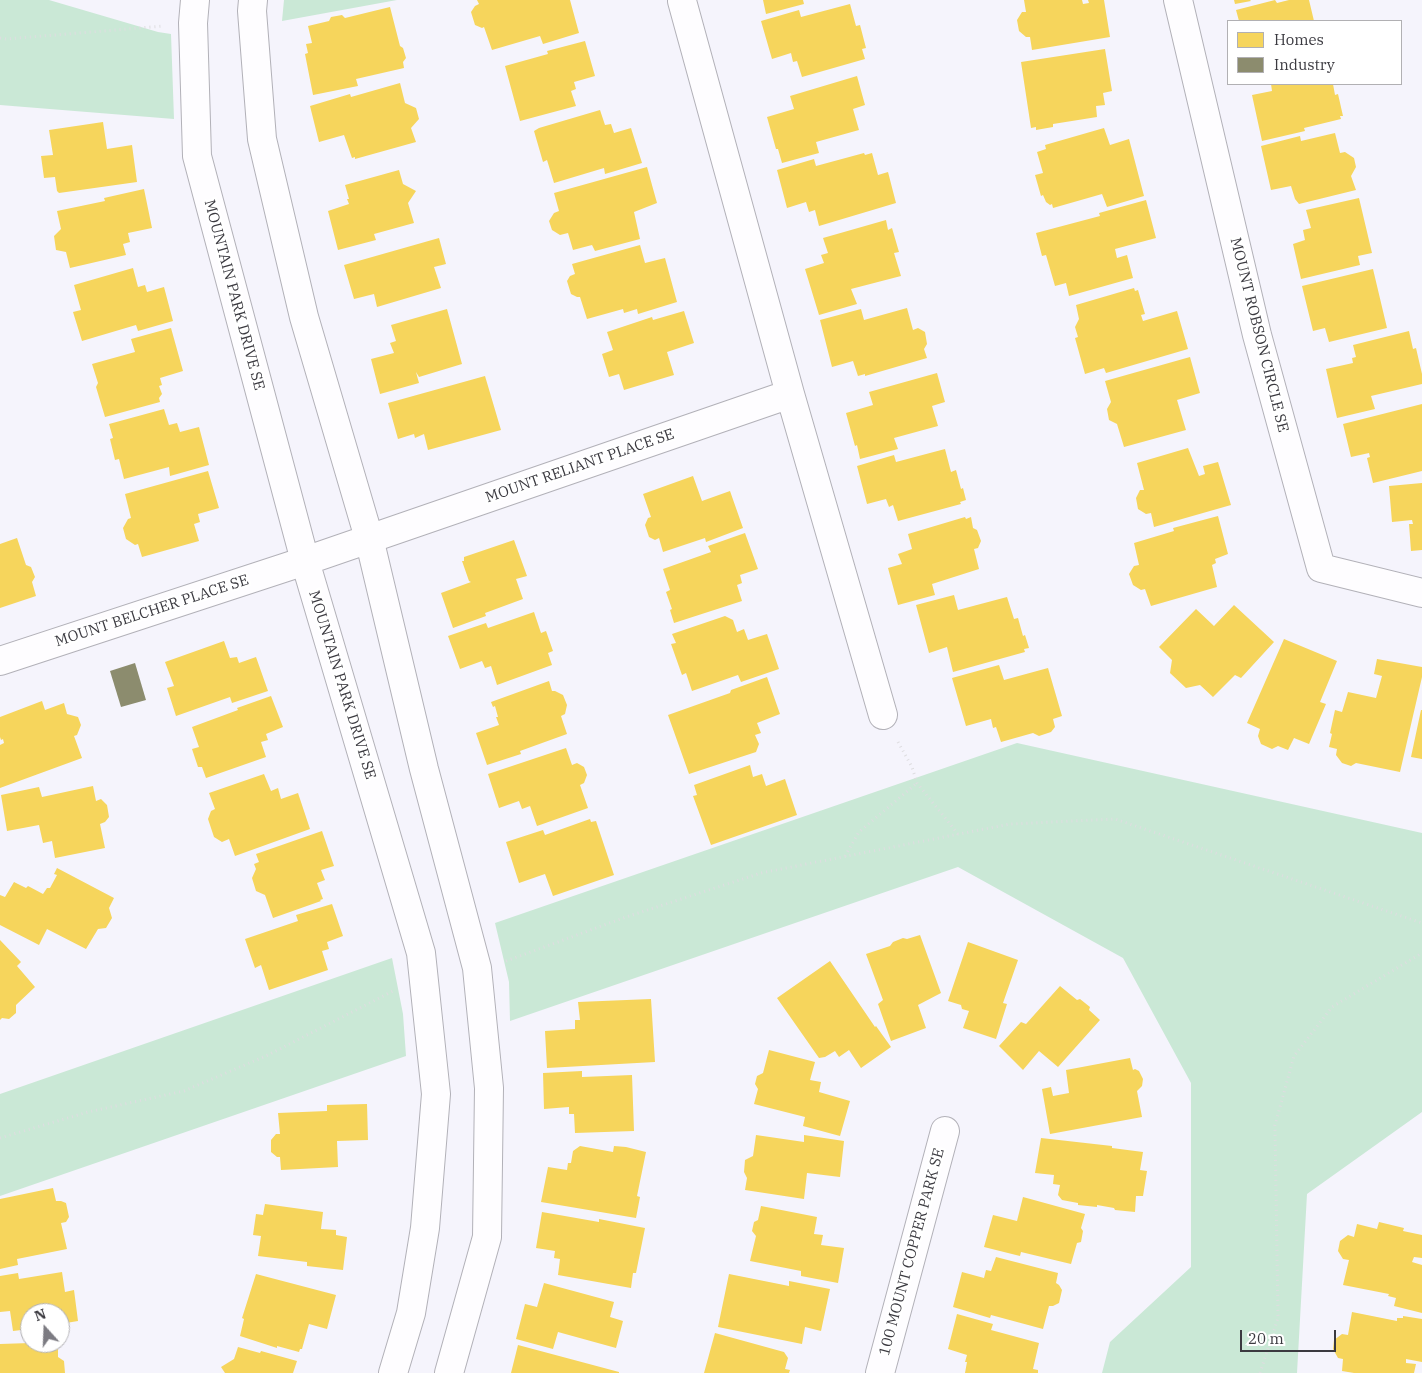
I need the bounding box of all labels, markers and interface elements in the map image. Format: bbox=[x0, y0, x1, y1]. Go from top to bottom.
legend bbox=[1227, 20, 1402, 85]
text: Homes bbox=[1274, 30, 1324, 49]
text: Industry bbox=[1274, 55, 1335, 74]
street label: MOUNTAIN PARK DRIVE SE bbox=[200, 198, 268, 392]
street label: MOUNT ROBSON CIRCLE SE bbox=[1226, 236, 1292, 434]
street label: MOUNT RELIANT PLACE SE bbox=[483, 425, 677, 507]
street label: MOUNT BELCHER PLACE SE bbox=[53, 571, 251, 651]
street label: MOUNTAIN PARK DRIVE SE bbox=[305, 588, 379, 782]
street label: 100 MOUNT COPPER PARK SE bbox=[876, 1146, 948, 1358]
north arrow bbox=[20, 1303, 70, 1353]
text: N bbox=[32, 1304, 48, 1325]
scale bar bbox=[1242, 1320, 1338, 1352]
text: 20 m bbox=[1248, 1329, 1284, 1348]

